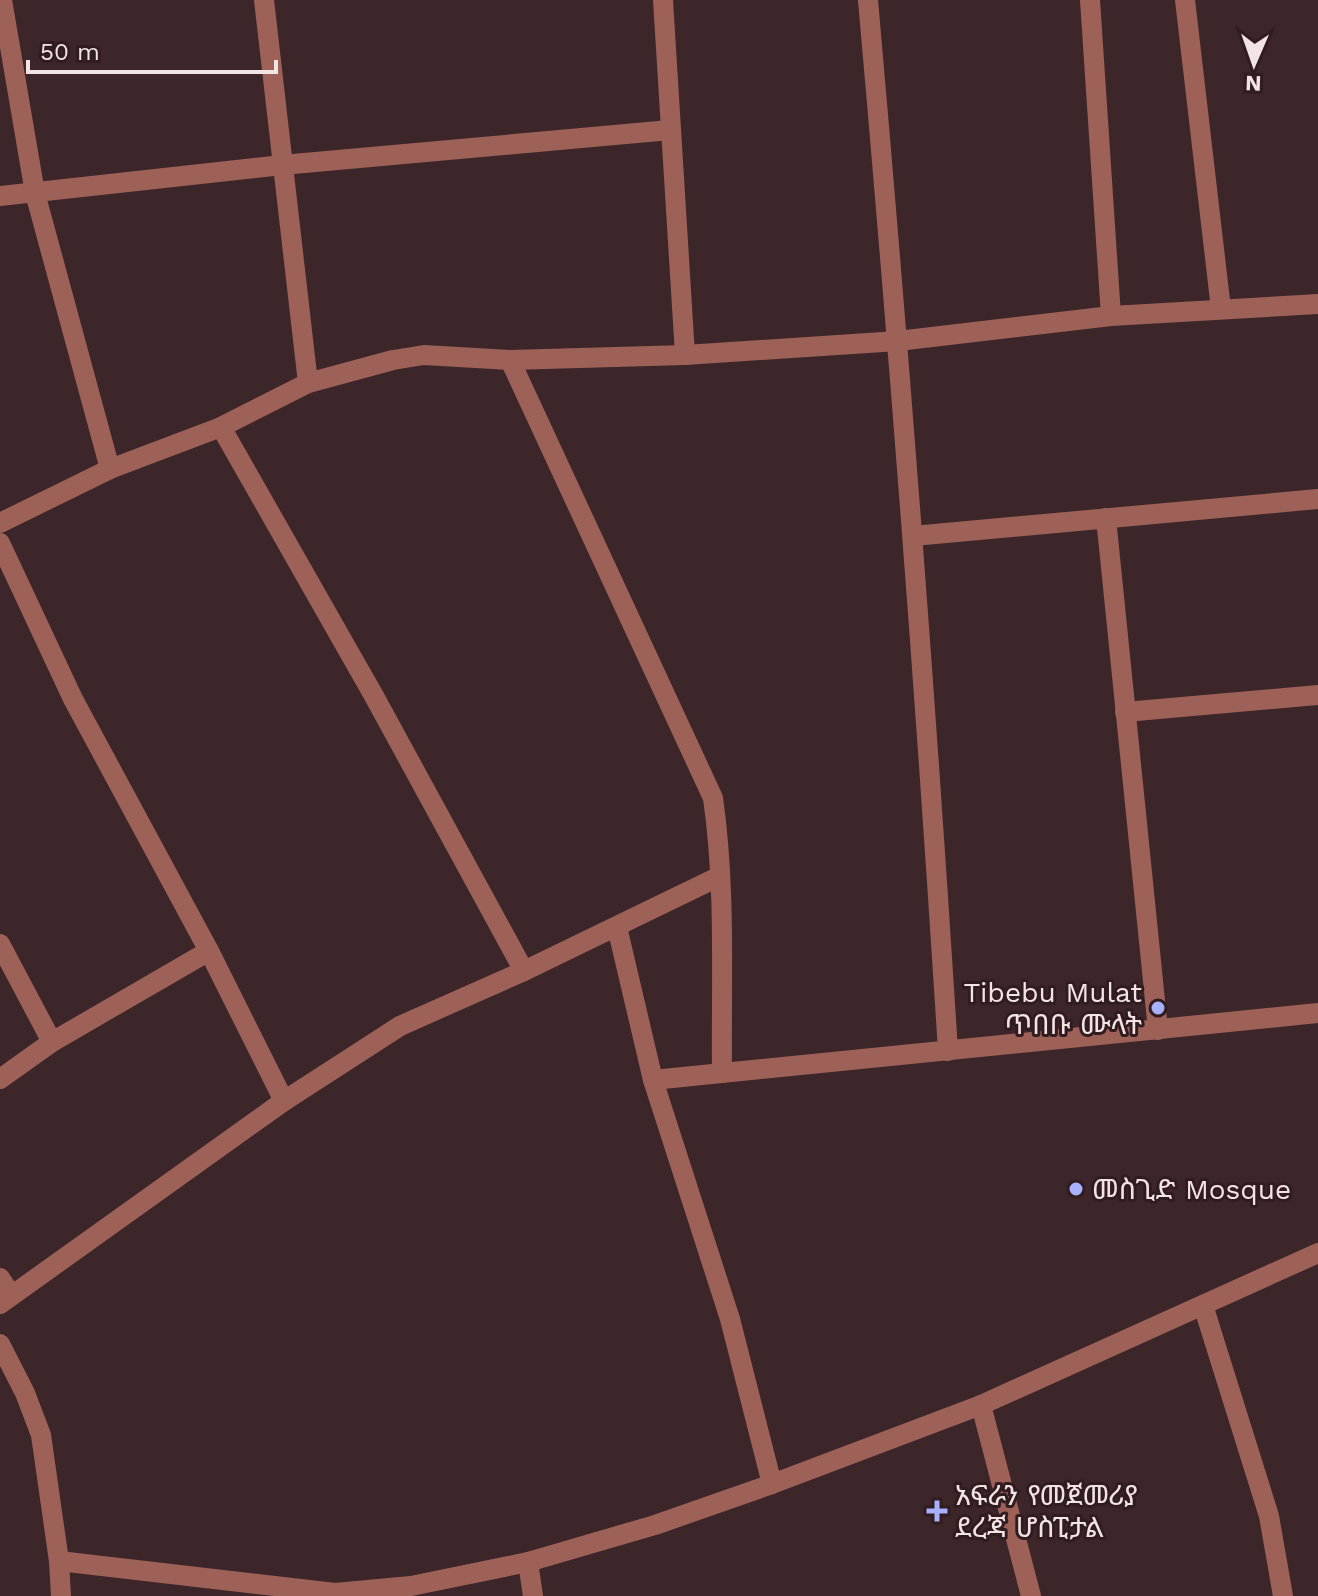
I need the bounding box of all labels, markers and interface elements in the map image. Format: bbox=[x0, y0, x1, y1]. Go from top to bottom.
scale bar bbox=[28, 24, 276, 74]
north arrow bbox=[1214, 24, 1294, 104]
text: 50 m bbox=[40, 38, 100, 66]
text: N bbox=[1245, 71, 1262, 96]
place label: Tibebu Mulat ጥበቡ ሙላት bbox=[963, 976, 1142, 1041]
marker: Tibebu Mulat ጥበቡ ሙላት bbox=[1149, 999, 1167, 1017]
place label: መስጊድ Mosque bbox=[1092, 1173, 1291, 1206]
marker: መስጊድ Mosque bbox=[1067, 1180, 1085, 1198]
place label: አፍራን የመጀመሪያ ደረጃ ሆስፒታል bbox=[955, 1479, 1138, 1544]
marker: አፍራን የመጀመሪያ ደረጃ ሆስፒታል bbox=[926, 1500, 948, 1522]

